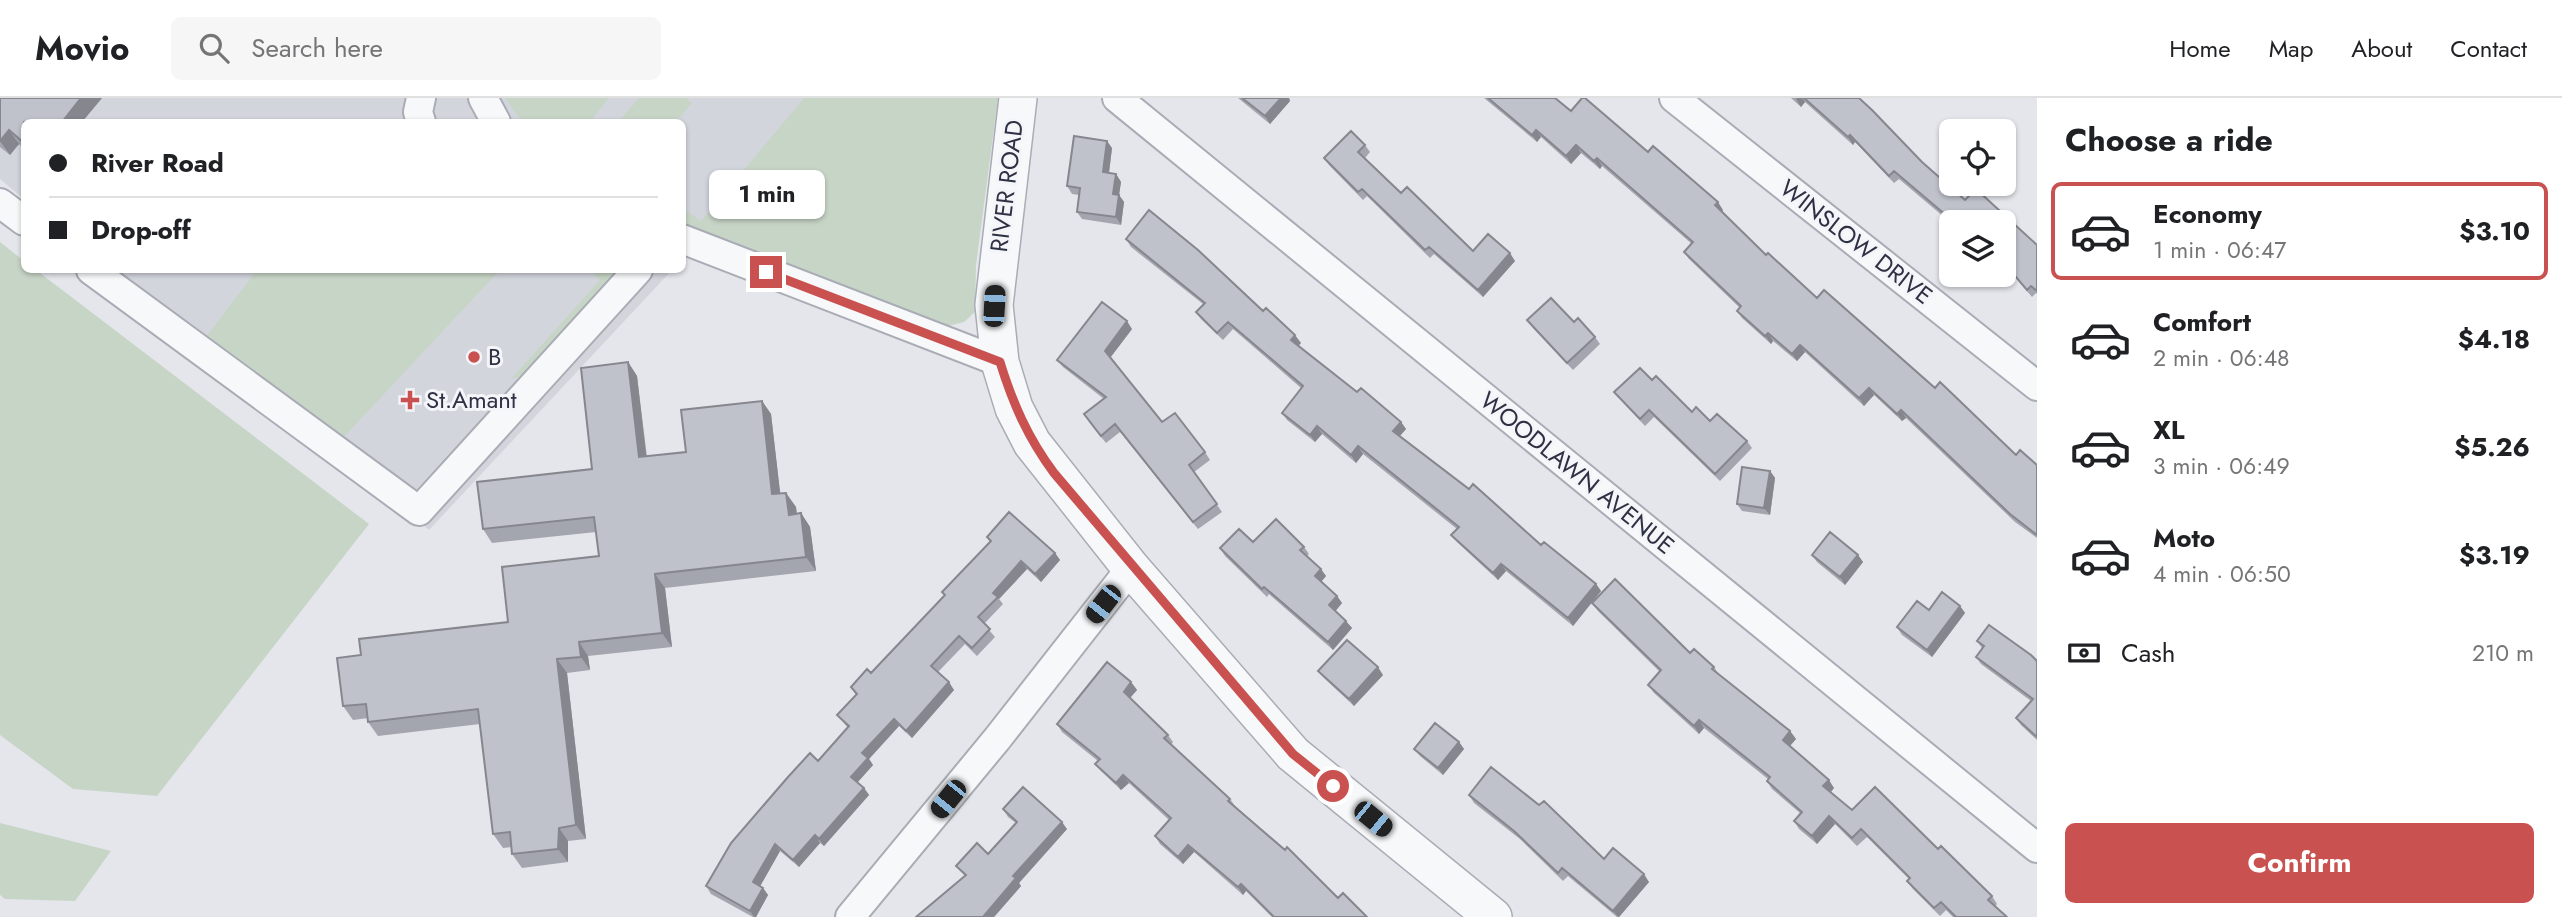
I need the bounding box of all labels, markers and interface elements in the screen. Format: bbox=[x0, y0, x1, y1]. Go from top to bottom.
search box bbox=[171, 17, 661, 80]
text: Movio bbox=[35, 25, 129, 72]
icon: search bbox=[195, 29, 233, 67]
text: Search here bbox=[251, 29, 383, 67]
text: Home bbox=[2169, 31, 2231, 66]
text: Map bbox=[2269, 31, 2313, 66]
text: About bbox=[2351, 31, 2412, 66]
text: Contact bbox=[2450, 31, 2527, 66]
text: Choose a ride bbox=[2065, 117, 2273, 163]
street label: RIVER ROAD bbox=[981, 118, 1032, 254]
map controls bbox=[1939, 119, 2016, 287]
button: locate bbox=[1939, 119, 2016, 196]
text: River Road bbox=[91, 144, 224, 182]
callout: 1 min bbox=[708, 170, 824, 220]
street label: WINSLOW DRIVE bbox=[1773, 171, 1940, 312]
text: 1 min bbox=[738, 177, 796, 211]
text: Economy bbox=[2153, 195, 2262, 233]
icon: car bbox=[2069, 200, 2132, 263]
button: layers bbox=[1939, 210, 2016, 287]
text: Drop-off bbox=[91, 211, 191, 249]
text: $3.10 bbox=[2459, 212, 2530, 250]
text: 1 min · 06:47 bbox=[2153, 233, 2286, 267]
route end bbox=[750, 256, 782, 288]
car bbox=[983, 284, 1006, 328]
text: Comfort bbox=[2153, 303, 2251, 341]
icon: car bbox=[2069, 308, 2132, 371]
text: $4.18 bbox=[2458, 320, 2530, 358]
place label: B bbox=[488, 339, 501, 374]
text: 2 min · 06:48 bbox=[2153, 341, 2290, 375]
marker: B bbox=[466, 349, 482, 365]
place label: St.Amant bbox=[426, 382, 517, 417]
street label: WOODLAWN AVENUE bbox=[1472, 383, 1682, 562]
marker: St.Amant bbox=[400, 390, 420, 410]
text: XL bbox=[2153, 411, 2185, 449]
icon: car bbox=[2069, 416, 2132, 479]
text: $5.26 bbox=[2454, 428, 2530, 466]
text: 3 min · 06:49 bbox=[2153, 449, 2290, 483]
text: Moto bbox=[2153, 519, 2215, 557]
icon: car bbox=[2069, 524, 2132, 587]
text: $3.19 bbox=[2459, 536, 2530, 574]
text: 4 min · 06:50 bbox=[2153, 557, 2291, 591]
car bbox=[1082, 581, 1125, 627]
icon: cash bbox=[2065, 634, 2103, 672]
text: Cash bbox=[2121, 634, 2175, 672]
text: 210 m bbox=[2472, 636, 2534, 670]
route start bbox=[1317, 770, 1349, 802]
car bbox=[927, 776, 970, 822]
car bbox=[1351, 798, 1396, 840]
button: Confirm bbox=[2065, 823, 2534, 903]

